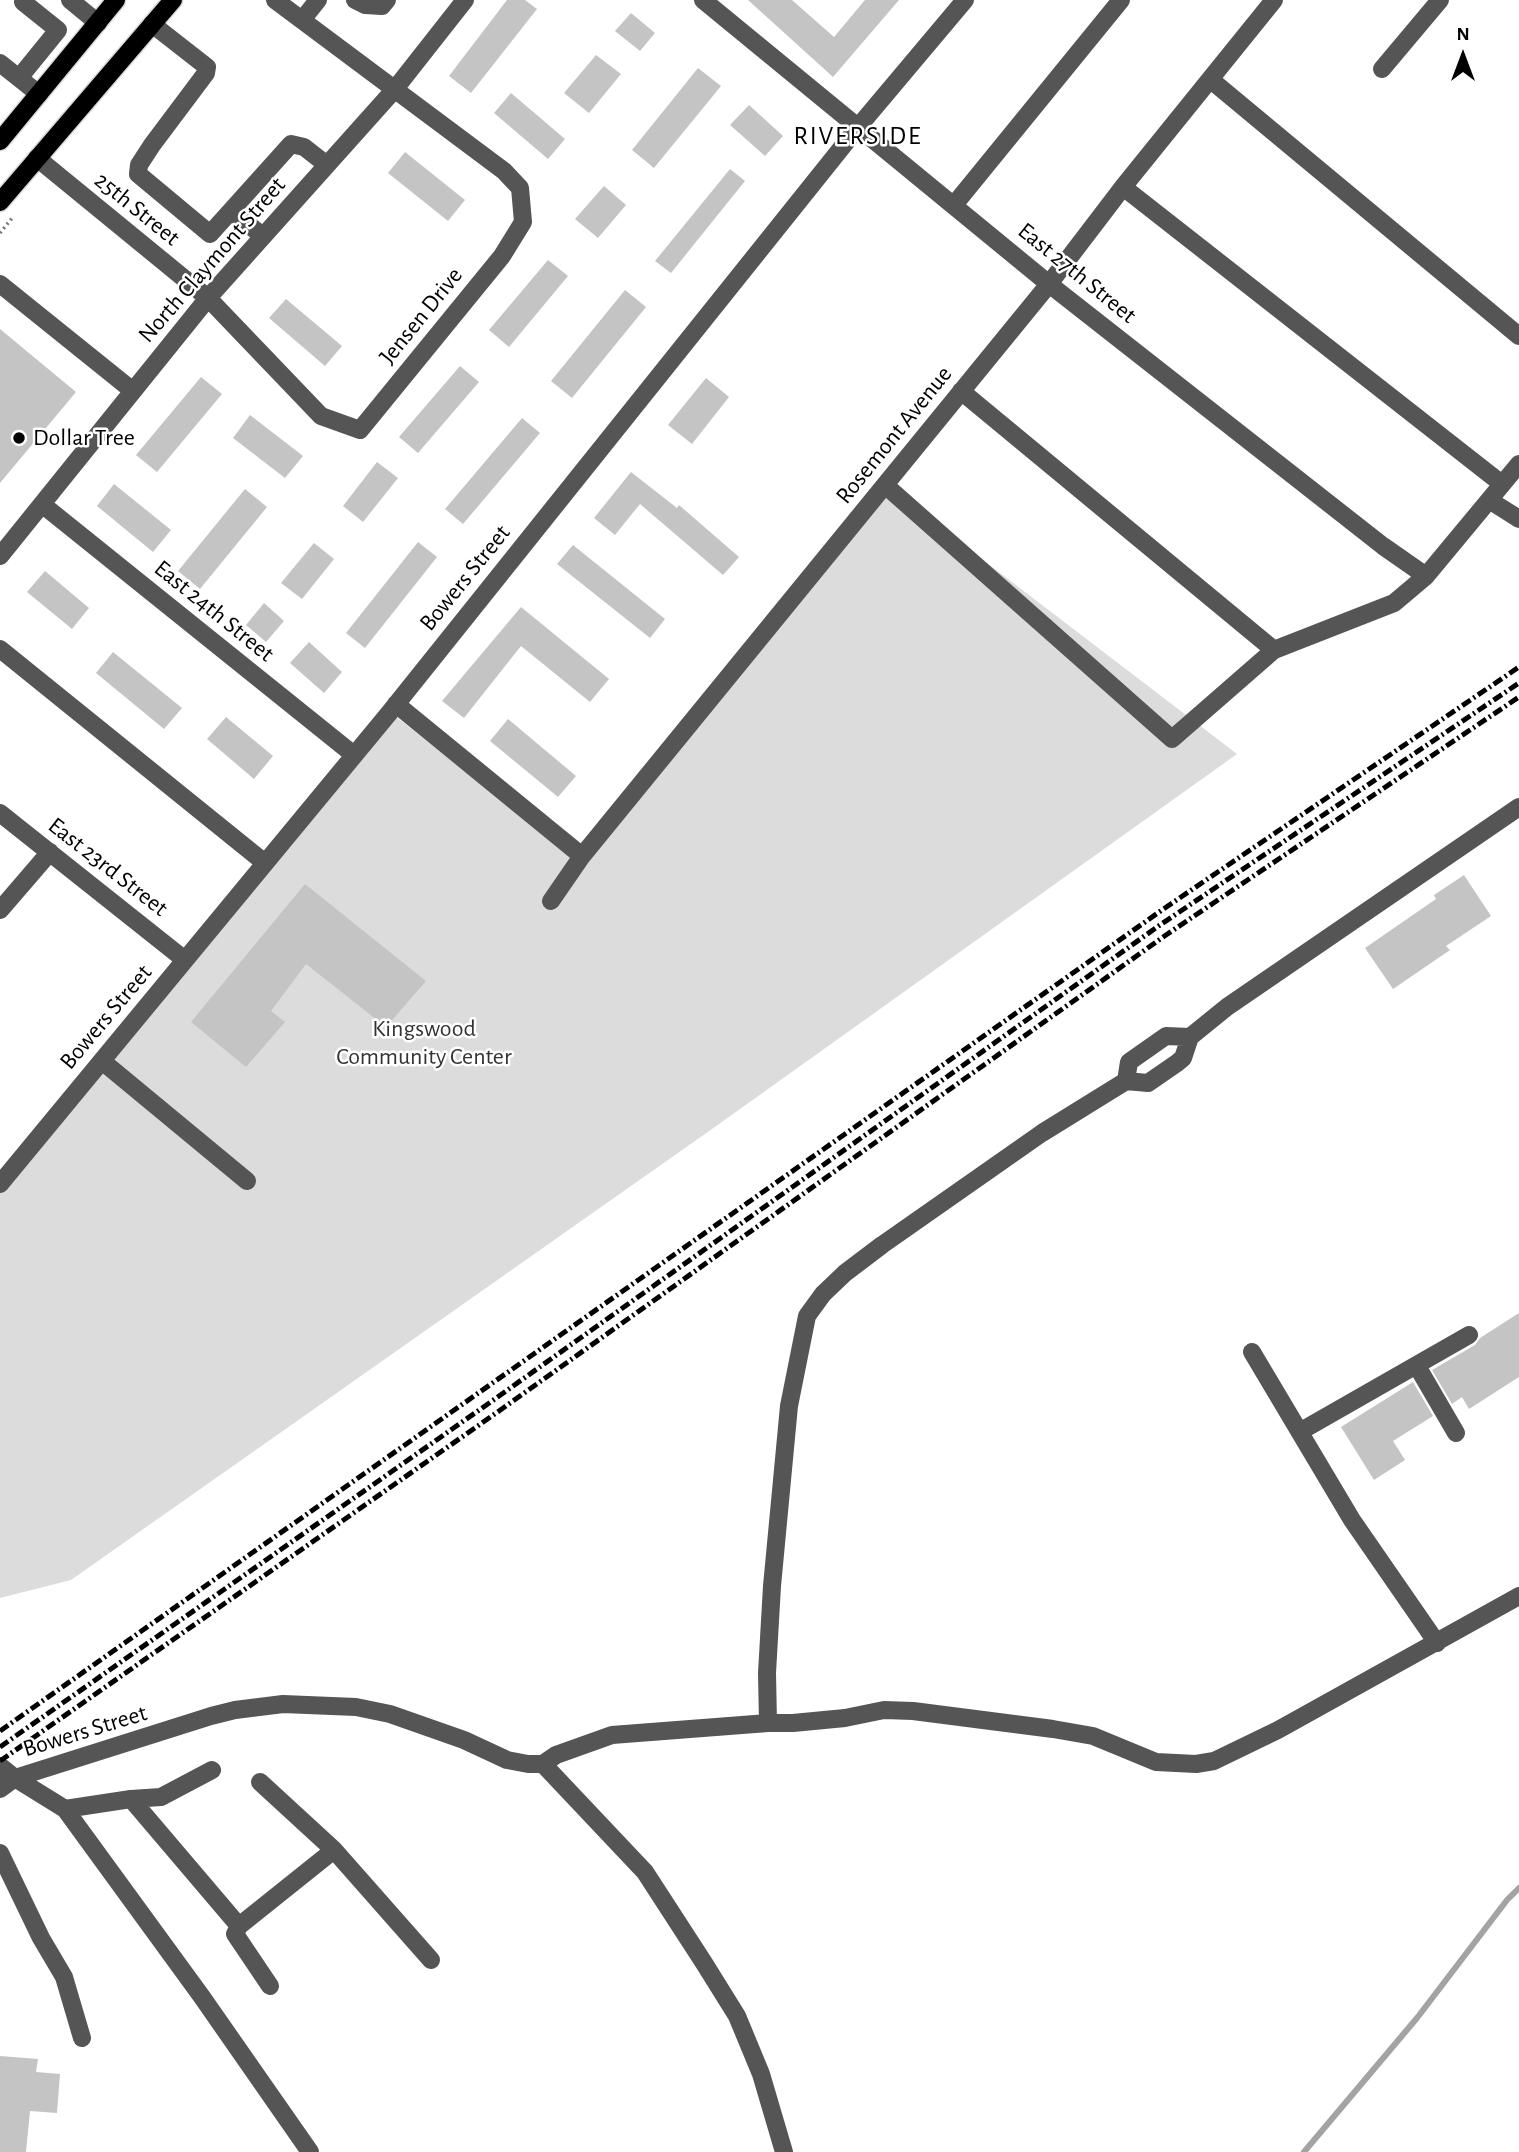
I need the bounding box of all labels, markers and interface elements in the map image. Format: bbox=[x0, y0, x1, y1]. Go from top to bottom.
north arrow bbox=[1428, 21, 1498, 91]
text: N bbox=[1456, 25, 1470, 44]
district label: RIVERSIDE bbox=[795, 120, 921, 152]
street label: 25th Street bbox=[88, 166, 186, 252]
street label: North Claymont Street bbox=[132, 171, 292, 349]
street label: East 27th Street bbox=[1012, 216, 1142, 330]
street label: Jensen Drive bbox=[373, 262, 469, 370]
street label: Rosemont Avenue bbox=[830, 360, 958, 510]
place label: Dollar Tree bbox=[33, 424, 135, 452]
marker: Dollar Tree bbox=[11, 430, 27, 446]
street label: Bowers Street bbox=[414, 519, 516, 637]
street label: East 24th Street bbox=[148, 554, 280, 668]
street label: East 23rd Street bbox=[42, 811, 174, 923]
street label: Bowers Street bbox=[54, 959, 158, 1075]
park label: Kingswood Community Center bbox=[336, 1015, 512, 1071]
street label: Bowers Street bbox=[20, 1699, 150, 1763]

